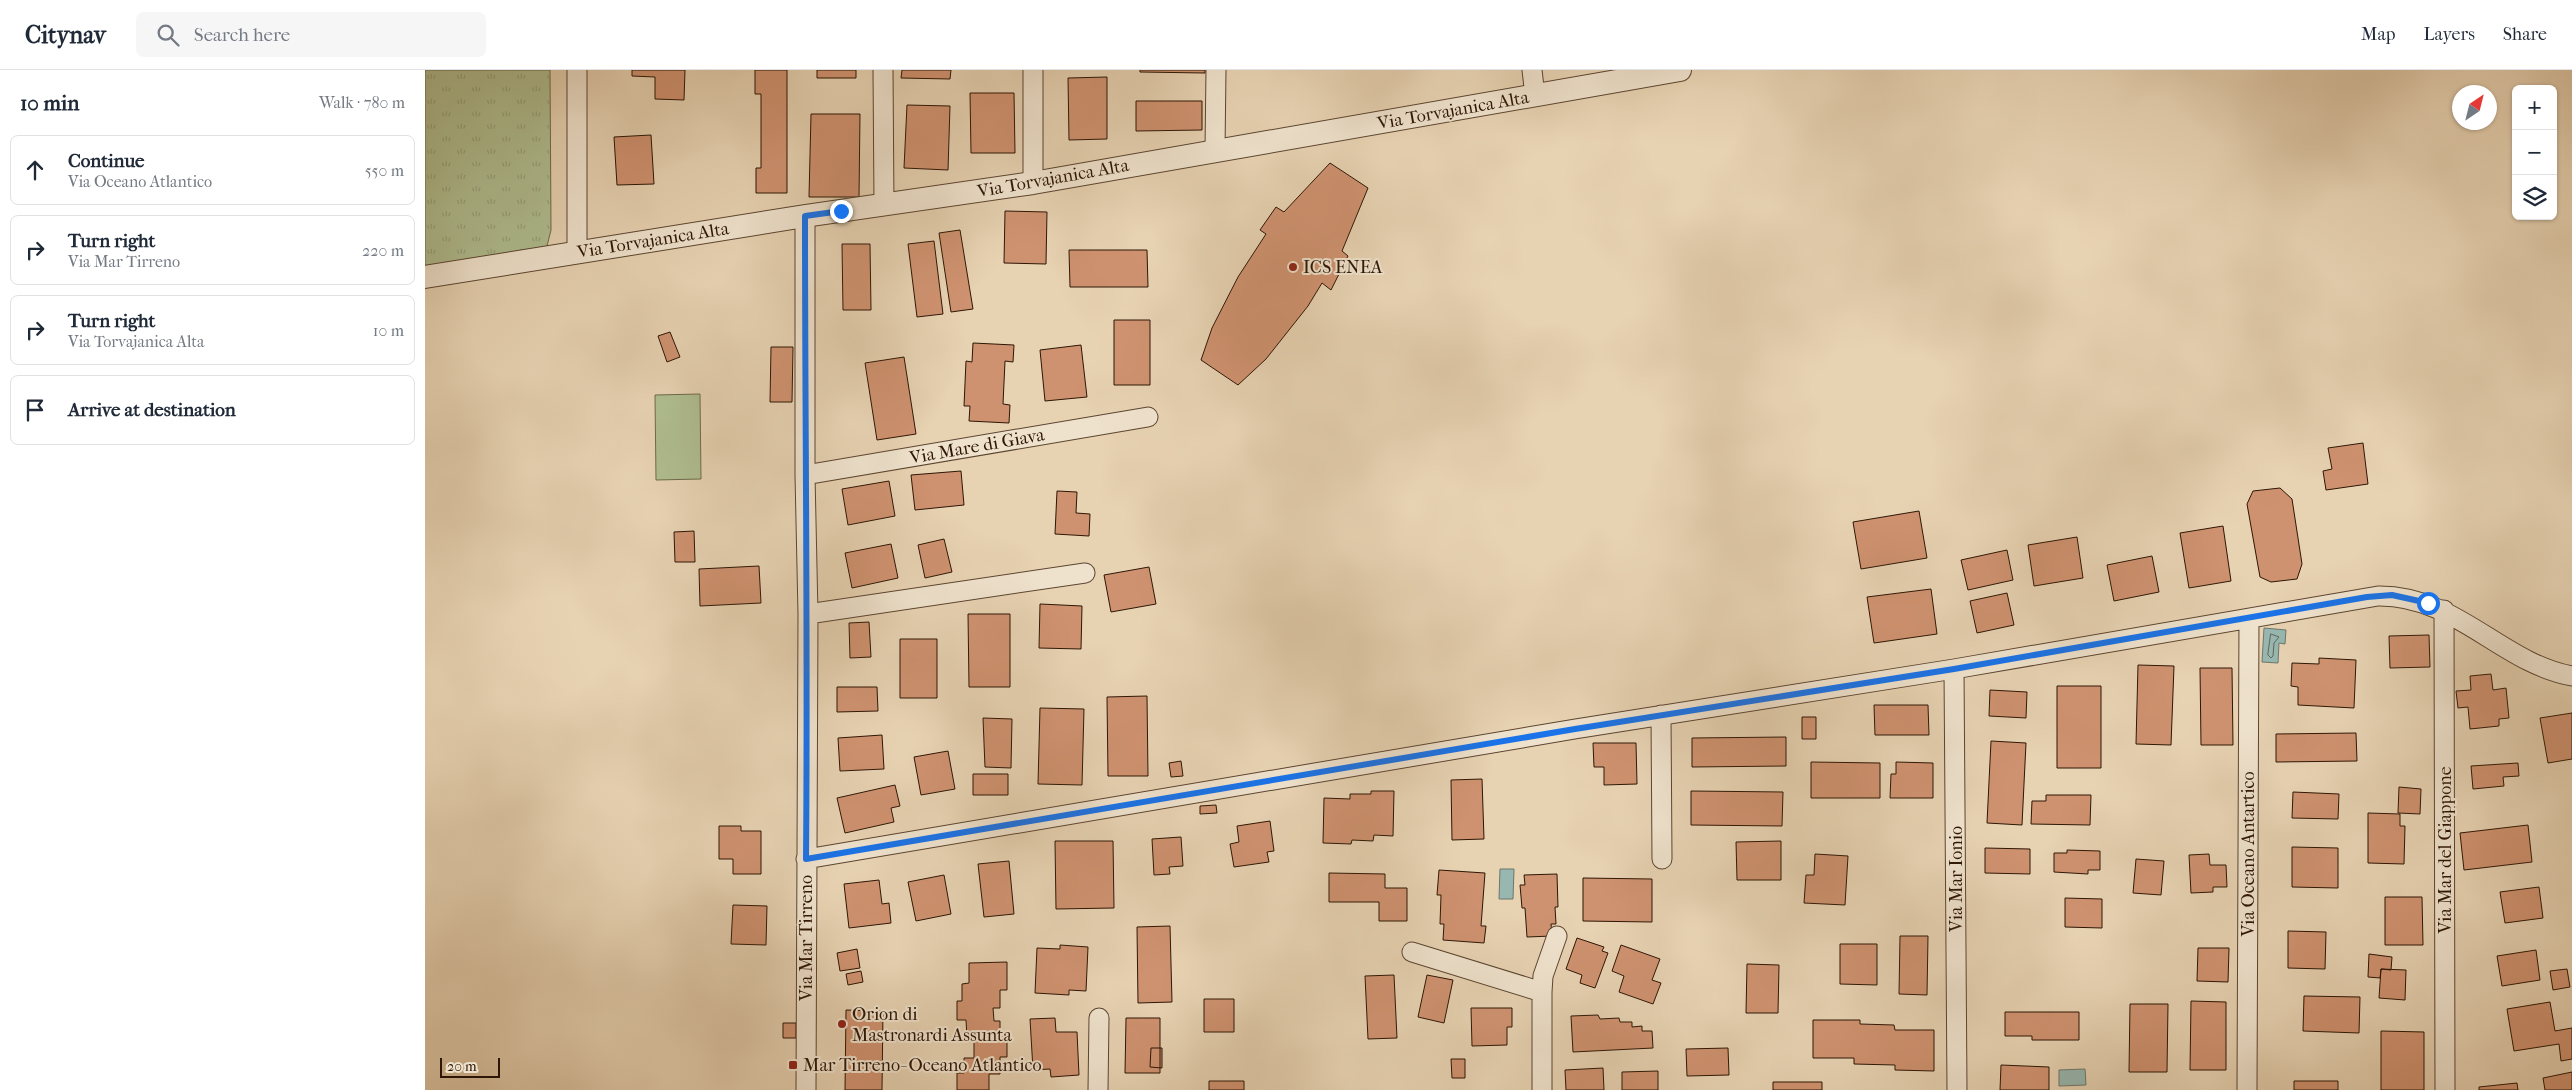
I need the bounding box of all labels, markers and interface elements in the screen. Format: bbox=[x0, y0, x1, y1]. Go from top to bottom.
search box bbox=[136, 12, 486, 57]
text: Citynav bbox=[25, 21, 106, 49]
icon: search bbox=[154, 21, 182, 49]
text: Search here bbox=[194, 24, 290, 46]
text: Map bbox=[2361, 24, 2395, 45]
text: Layers bbox=[2423, 24, 2475, 45]
text: Share bbox=[2503, 24, 2547, 45]
north arrow bbox=[2452, 85, 2497, 130]
map controls bbox=[2512, 85, 2557, 220]
button: + bbox=[2512, 85, 2557, 130]
street label: Via Torvajanica Alta bbox=[1375, 87, 1531, 134]
text: 10 min bbox=[20, 91, 79, 115]
text: Walk · 780 m bbox=[319, 93, 405, 112]
button: − bbox=[2512, 130, 2557, 175]
text: Continue bbox=[68, 150, 144, 172]
street label: Via Torvajanica Alta bbox=[975, 155, 1131, 202]
icon: ahead bbox=[21, 156, 49, 184]
text: 550 m bbox=[365, 161, 404, 180]
text: Via Oceano Atlantico bbox=[68, 172, 212, 191]
button: layers bbox=[2512, 175, 2557, 220]
route end bbox=[830, 200, 853, 223]
street label: Via Torvajanica Alta bbox=[575, 218, 731, 263]
text: Turn right bbox=[68, 230, 155, 252]
icon: right bbox=[21, 236, 49, 264]
text: 220 m bbox=[362, 241, 404, 260]
text: Via Mar Tirreno bbox=[68, 252, 180, 271]
place label: ICS ENEA bbox=[1303, 257, 1383, 278]
marker: ICS ENEA bbox=[1287, 261, 1299, 273]
text: Turn right bbox=[68, 310, 155, 332]
icon: right bbox=[21, 316, 49, 344]
text: 10 m bbox=[373, 321, 404, 340]
text: Via Torvajanica Alta bbox=[68, 332, 204, 351]
icon: arrive bbox=[21, 396, 49, 424]
text: Arrive at destination bbox=[68, 399, 236, 421]
street label: Via Mare di Giava bbox=[907, 424, 1047, 469]
route start bbox=[2417, 592, 2440, 615]
street label: Via Mar del Giappone bbox=[2435, 766, 2456, 935]
street label: Via Oceano Antartico bbox=[2238, 771, 2259, 938]
street label: Via Mar Ionio bbox=[1946, 826, 1967, 933]
street label: Via Mar Tirreno bbox=[796, 875, 817, 1002]
place label: Orion di Mastronardi Assunta bbox=[852, 1004, 1012, 1046]
marker: Orion di Mastronardi Assunta bbox=[836, 1018, 848, 1030]
scale bar bbox=[440, 1055, 500, 1078]
place label: Mar Tirreno- Oceano Atlantico bbox=[803, 1055, 1042, 1076]
text: 20 m bbox=[447, 1058, 477, 1075]
marker: Mar Tirreno- Oceano Atlantico bbox=[787, 1059, 799, 1071]

